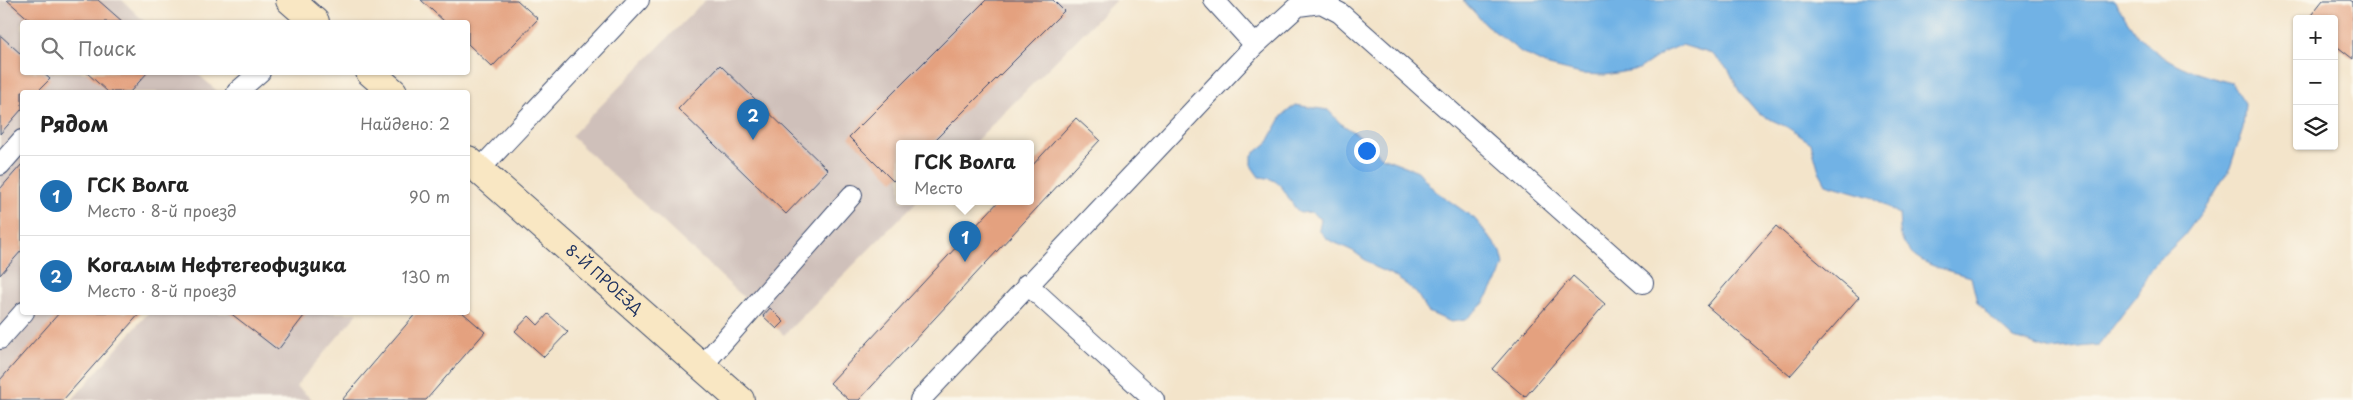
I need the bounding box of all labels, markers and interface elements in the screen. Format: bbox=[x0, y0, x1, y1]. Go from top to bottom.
map controls bbox=[2293, 15, 2338, 150]
button: + bbox=[2293, 15, 2338, 60]
search box bbox=[20, 20, 470, 75]
icon: search bbox=[38, 34, 66, 62]
text: Поиск bbox=[78, 34, 136, 62]
button: − bbox=[2293, 60, 2338, 105]
pin: 2 bbox=[737, 99, 769, 140]
button: layers bbox=[2293, 105, 2338, 150]
text: Рядом bbox=[40, 107, 108, 139]
text: Найдено: 2 bbox=[360, 111, 450, 135]
your location bbox=[1354, 138, 1380, 164]
popup bbox=[896, 140, 1034, 205]
text: ГСК Волга bbox=[914, 147, 1016, 175]
text: ГСК Волга bbox=[87, 170, 189, 198]
text: Место bbox=[914, 175, 963, 199]
text: 1 bbox=[52, 184, 60, 208]
text: 90 m bbox=[409, 184, 450, 208]
text: Место · 8-й проезд bbox=[87, 198, 237, 222]
pin: 1 bbox=[949, 221, 981, 262]
street label: 8-Й ПРОЕЗД bbox=[561, 238, 649, 319]
text: Когалым Нефтегеофизика bbox=[87, 250, 346, 278]
text: 2 bbox=[50, 264, 62, 288]
text: 130 m bbox=[402, 264, 450, 288]
text: Место · 8-й проезд bbox=[87, 278, 237, 302]

